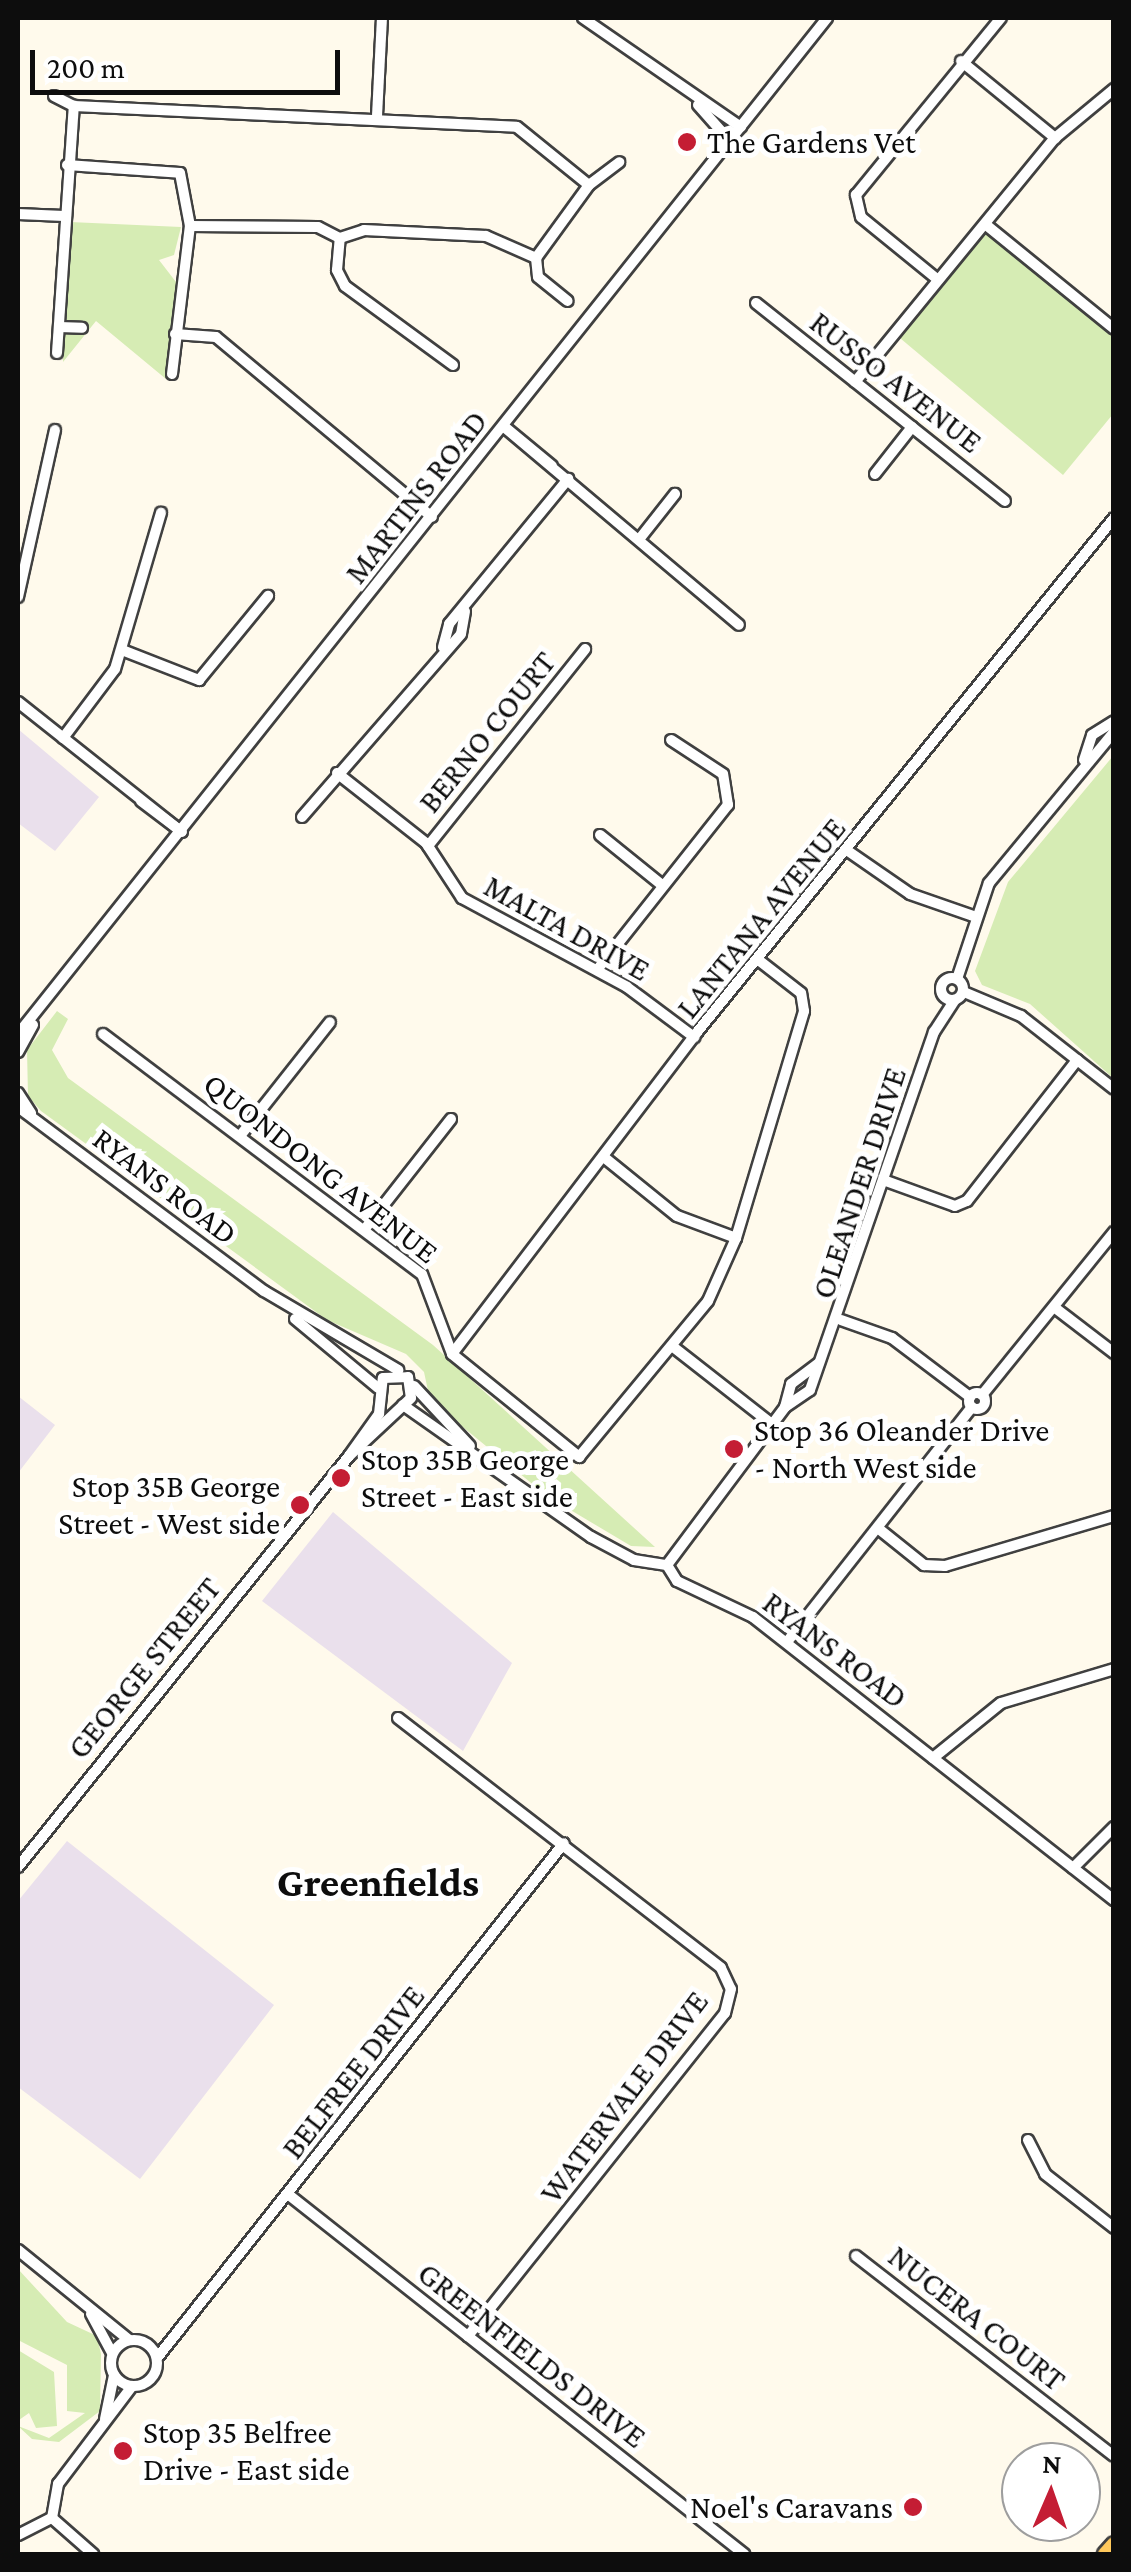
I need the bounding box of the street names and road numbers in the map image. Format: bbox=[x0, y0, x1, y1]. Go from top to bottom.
street label: RUSSO AVENUE bbox=[802, 303, 990, 461]
street label: MARTINS ROAD bbox=[337, 403, 495, 591]
street label: BERNO COURT bbox=[410, 644, 564, 820]
street label: LANTANA AVENUE bbox=[668, 810, 854, 1026]
street label: MALTA DRIVE bbox=[477, 867, 657, 989]
street label: OLEANDER DRIVE bbox=[804, 1063, 914, 1303]
street label: QUONDONG AVENUE bbox=[196, 1064, 446, 1272]
street label: RYANS ROAD bbox=[85, 1119, 245, 1253]
street label: GEORGE STREET bbox=[59, 1570, 229, 1766]
street label: RYANS ROAD bbox=[755, 1583, 915, 1717]
street label: BELFREE DRIVE bbox=[273, 1978, 433, 2166]
street label: WATERVALE DRIVE bbox=[532, 1983, 716, 2211]
street label: NUCERA COURT bbox=[881, 2237, 1073, 2399]
street label: GREENFIELDS DRIVE bbox=[410, 2254, 654, 2456]

